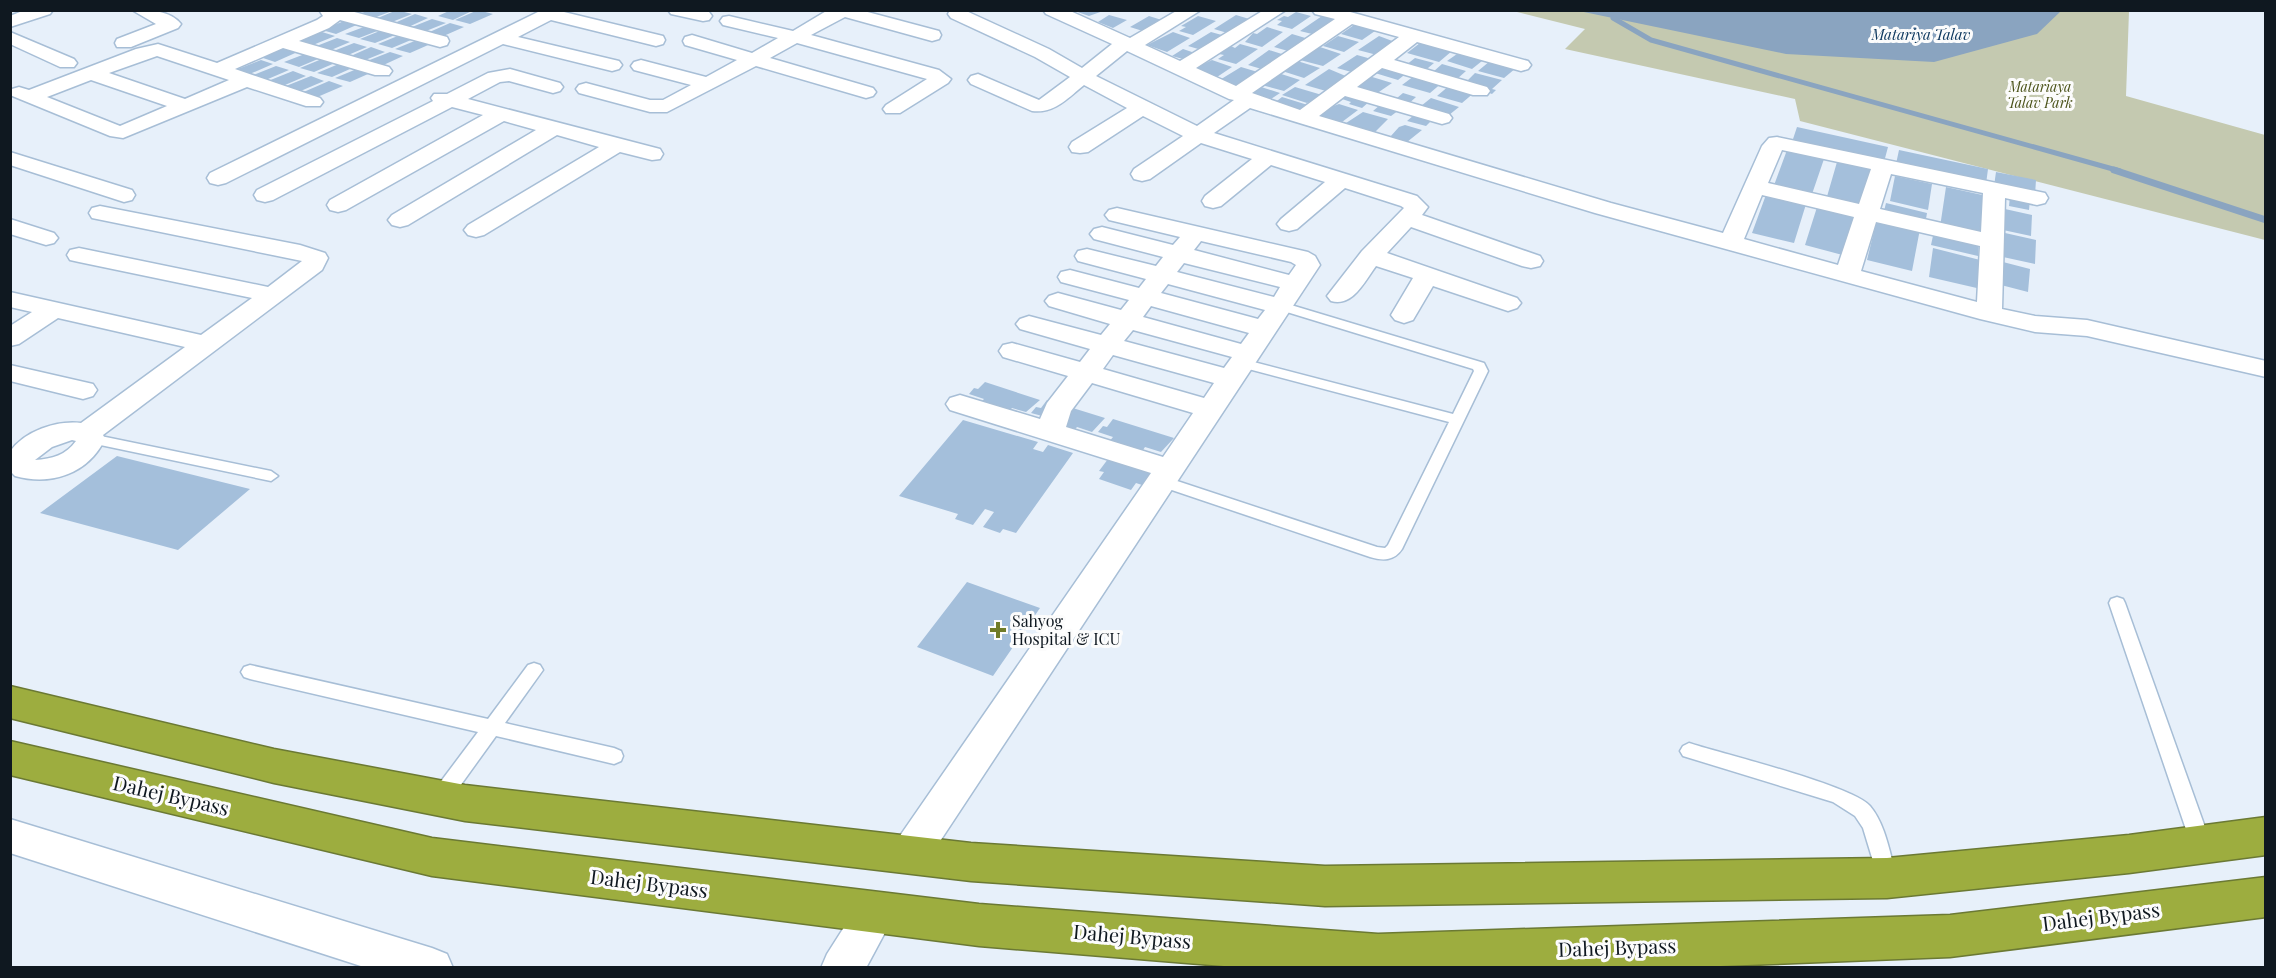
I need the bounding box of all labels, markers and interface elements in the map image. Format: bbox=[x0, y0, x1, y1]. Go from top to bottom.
water label: Matariya Talav bbox=[1870, 24, 1971, 44]
park label: Matariaya Talav Park bbox=[2007, 77, 2073, 112]
place label: Sahyog Hospital & ICU bbox=[1012, 610, 1121, 649]
marker: Sahyog Hospital & ICU bbox=[989, 621, 1007, 639]
street label: Dahej Bypass bbox=[111, 768, 232, 821]
street label: Dahej Bypass bbox=[589, 862, 710, 903]
street label: Dahej Bypass bbox=[2040, 895, 2161, 936]
street label: Dahej Bypass bbox=[1072, 917, 1192, 954]
street label: Dahej Bypass bbox=[1557, 931, 1677, 962]

